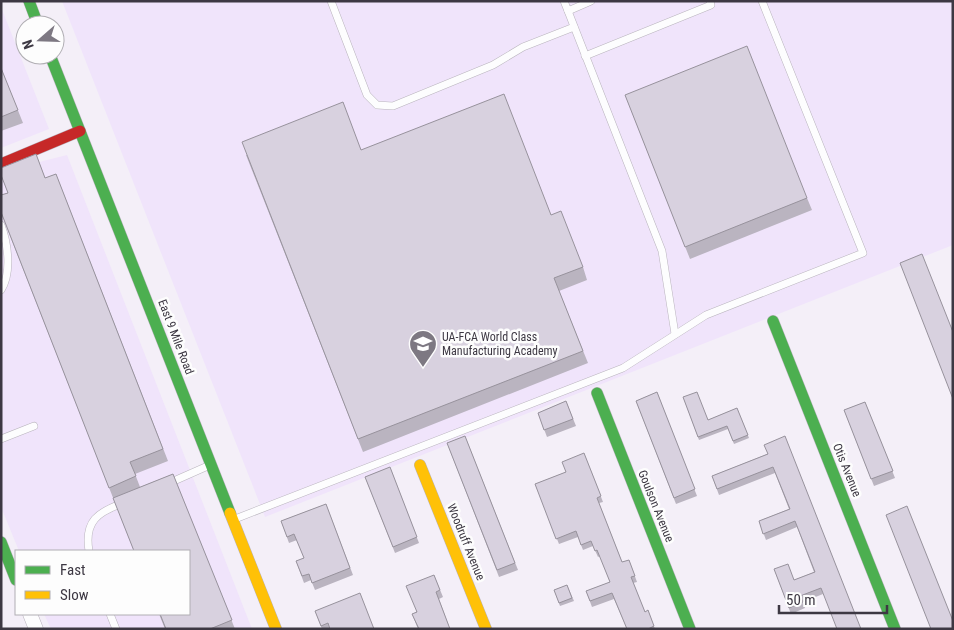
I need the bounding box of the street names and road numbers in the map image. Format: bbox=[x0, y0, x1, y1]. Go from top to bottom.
street label: East 9 Mile Road bbox=[155, 298, 197, 377]
street label: Otis Avenue bbox=[830, 441, 864, 499]
street label: Goulson Avenue bbox=[635, 468, 677, 544]
street label: Woodruff Avenue bbox=[444, 502, 488, 583]

